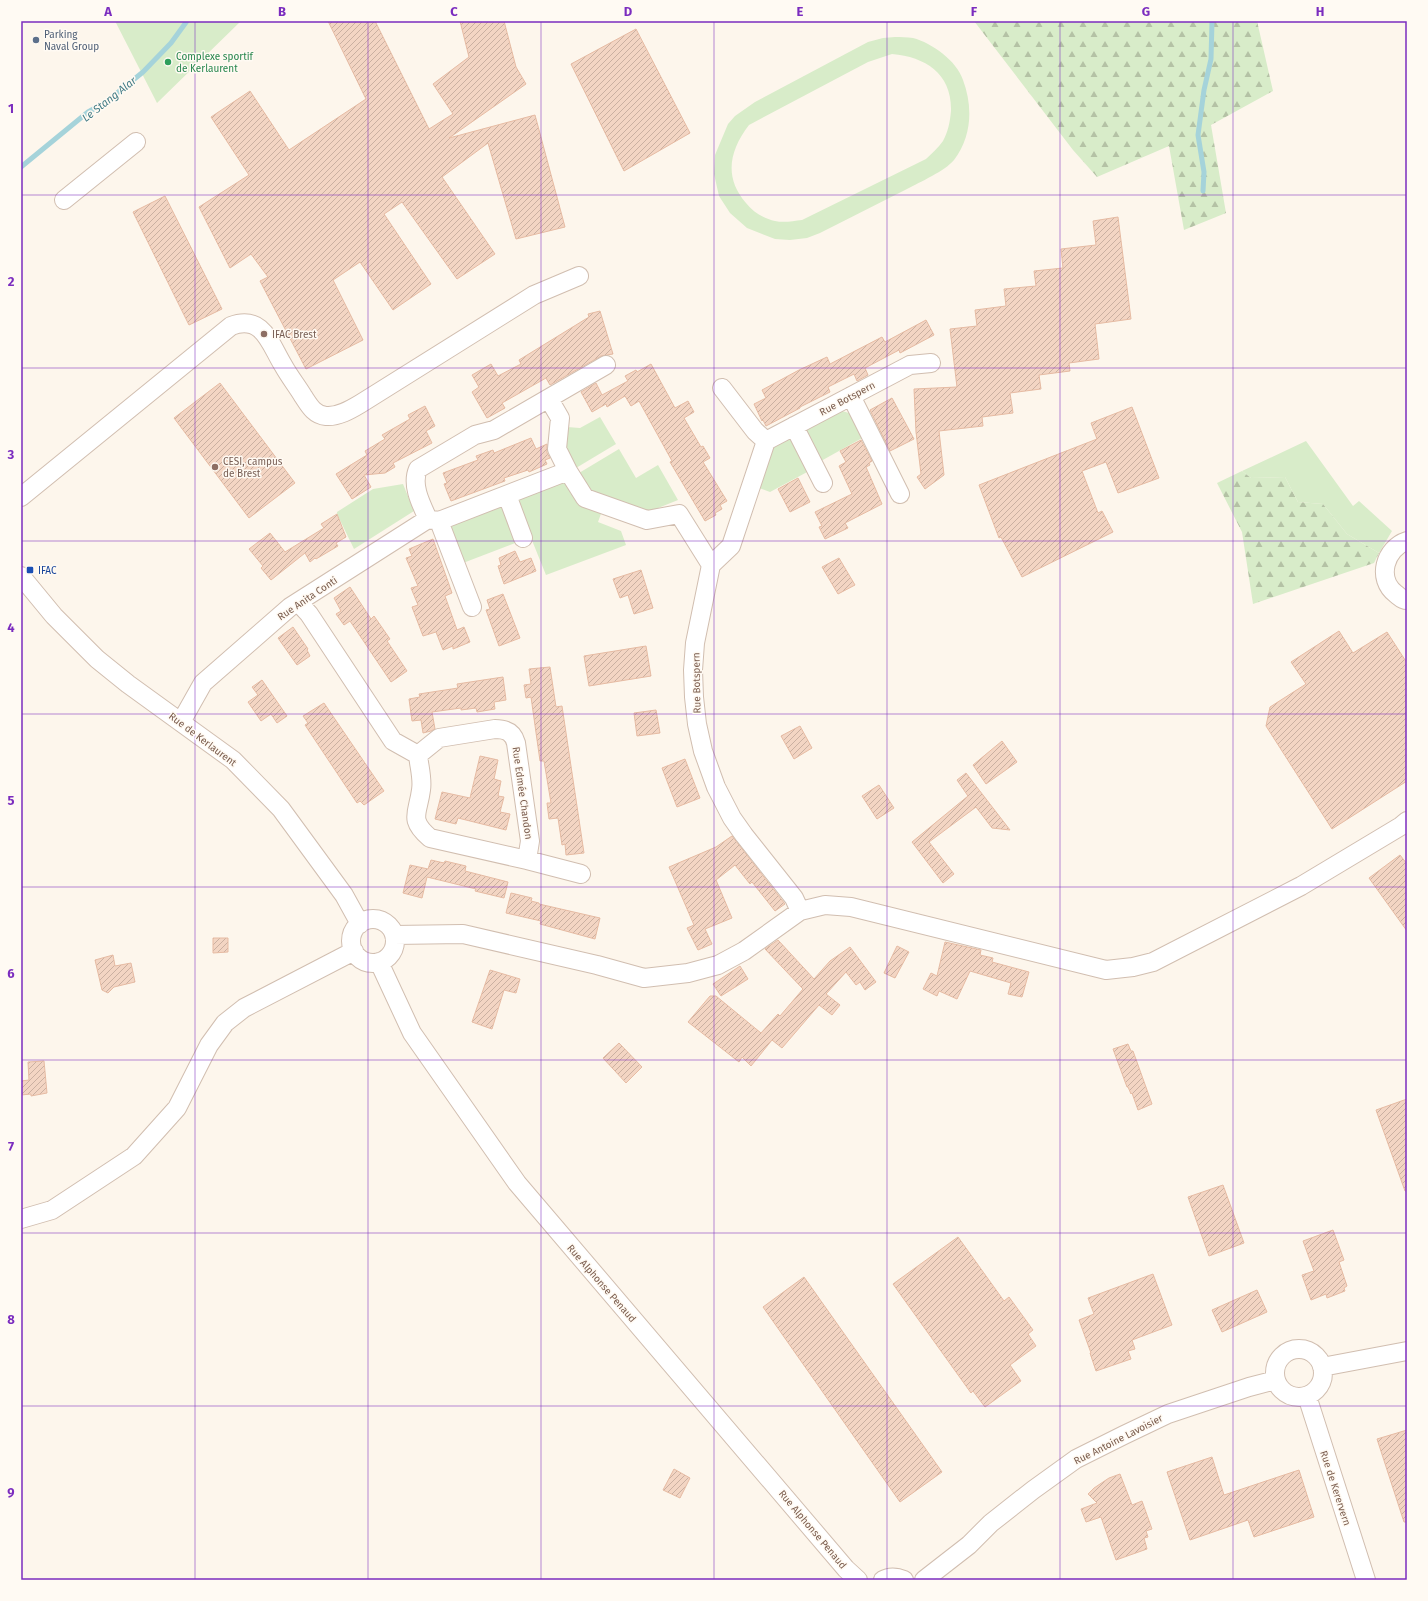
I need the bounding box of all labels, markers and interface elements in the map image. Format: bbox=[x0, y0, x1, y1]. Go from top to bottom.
text: A bbox=[103, 4, 112, 19]
text: B bbox=[278, 4, 286, 19]
text: C bbox=[450, 4, 458, 19]
text: D bbox=[624, 4, 633, 19]
text: E bbox=[797, 4, 804, 19]
text: F bbox=[971, 4, 978, 19]
text: G bbox=[1142, 4, 1150, 19]
text: H bbox=[1316, 4, 1324, 19]
place label: Parking Naval Group bbox=[44, 29, 99, 53]
marker: Parking Naval Group bbox=[31, 35, 41, 45]
place label: Complexe sportif de Kerlaurent bbox=[176, 51, 254, 75]
marker: Complexe sportif de Kerlaurent bbox=[163, 57, 173, 67]
water label: Le Stang Alar bbox=[80, 74, 140, 125]
text: 1 bbox=[8, 101, 14, 116]
text: 2 bbox=[8, 274, 15, 289]
marker: IFAC Brest bbox=[259, 329, 269, 339]
place label: IFAC Brest bbox=[272, 329, 317, 341]
street label: Rue Botspern bbox=[818, 379, 877, 419]
text: 3 bbox=[7, 447, 15, 462]
place label: CESI, campus de Brest bbox=[223, 456, 283, 480]
marker: CESI, campus de Brest bbox=[210, 462, 220, 472]
marker: IFAC bbox=[25, 565, 35, 575]
place label: IFAC bbox=[38, 565, 57, 577]
street label: Rue Anita Conti bbox=[275, 574, 340, 623]
text: 4 bbox=[7, 620, 15, 635]
street label: Rue Botspern bbox=[690, 652, 704, 714]
street label: Rue de Kerlaurent bbox=[166, 710, 239, 769]
street label: Rue Edmée Chandon bbox=[510, 746, 534, 840]
text: 5 bbox=[8, 793, 15, 808]
text: 6 bbox=[7, 966, 15, 981]
text: 7 bbox=[8, 1139, 14, 1154]
street label: Rue Alphonse Penaud bbox=[564, 1242, 638, 1325]
text: 8 bbox=[7, 1312, 15, 1327]
street label: Rue Antoine Lavoisier bbox=[1072, 1412, 1165, 1468]
street label: Rue de Kerervern bbox=[1317, 1449, 1353, 1527]
text: 9 bbox=[7, 1485, 15, 1500]
street label: Rue Alphonse Penaud bbox=[776, 1488, 849, 1571]

